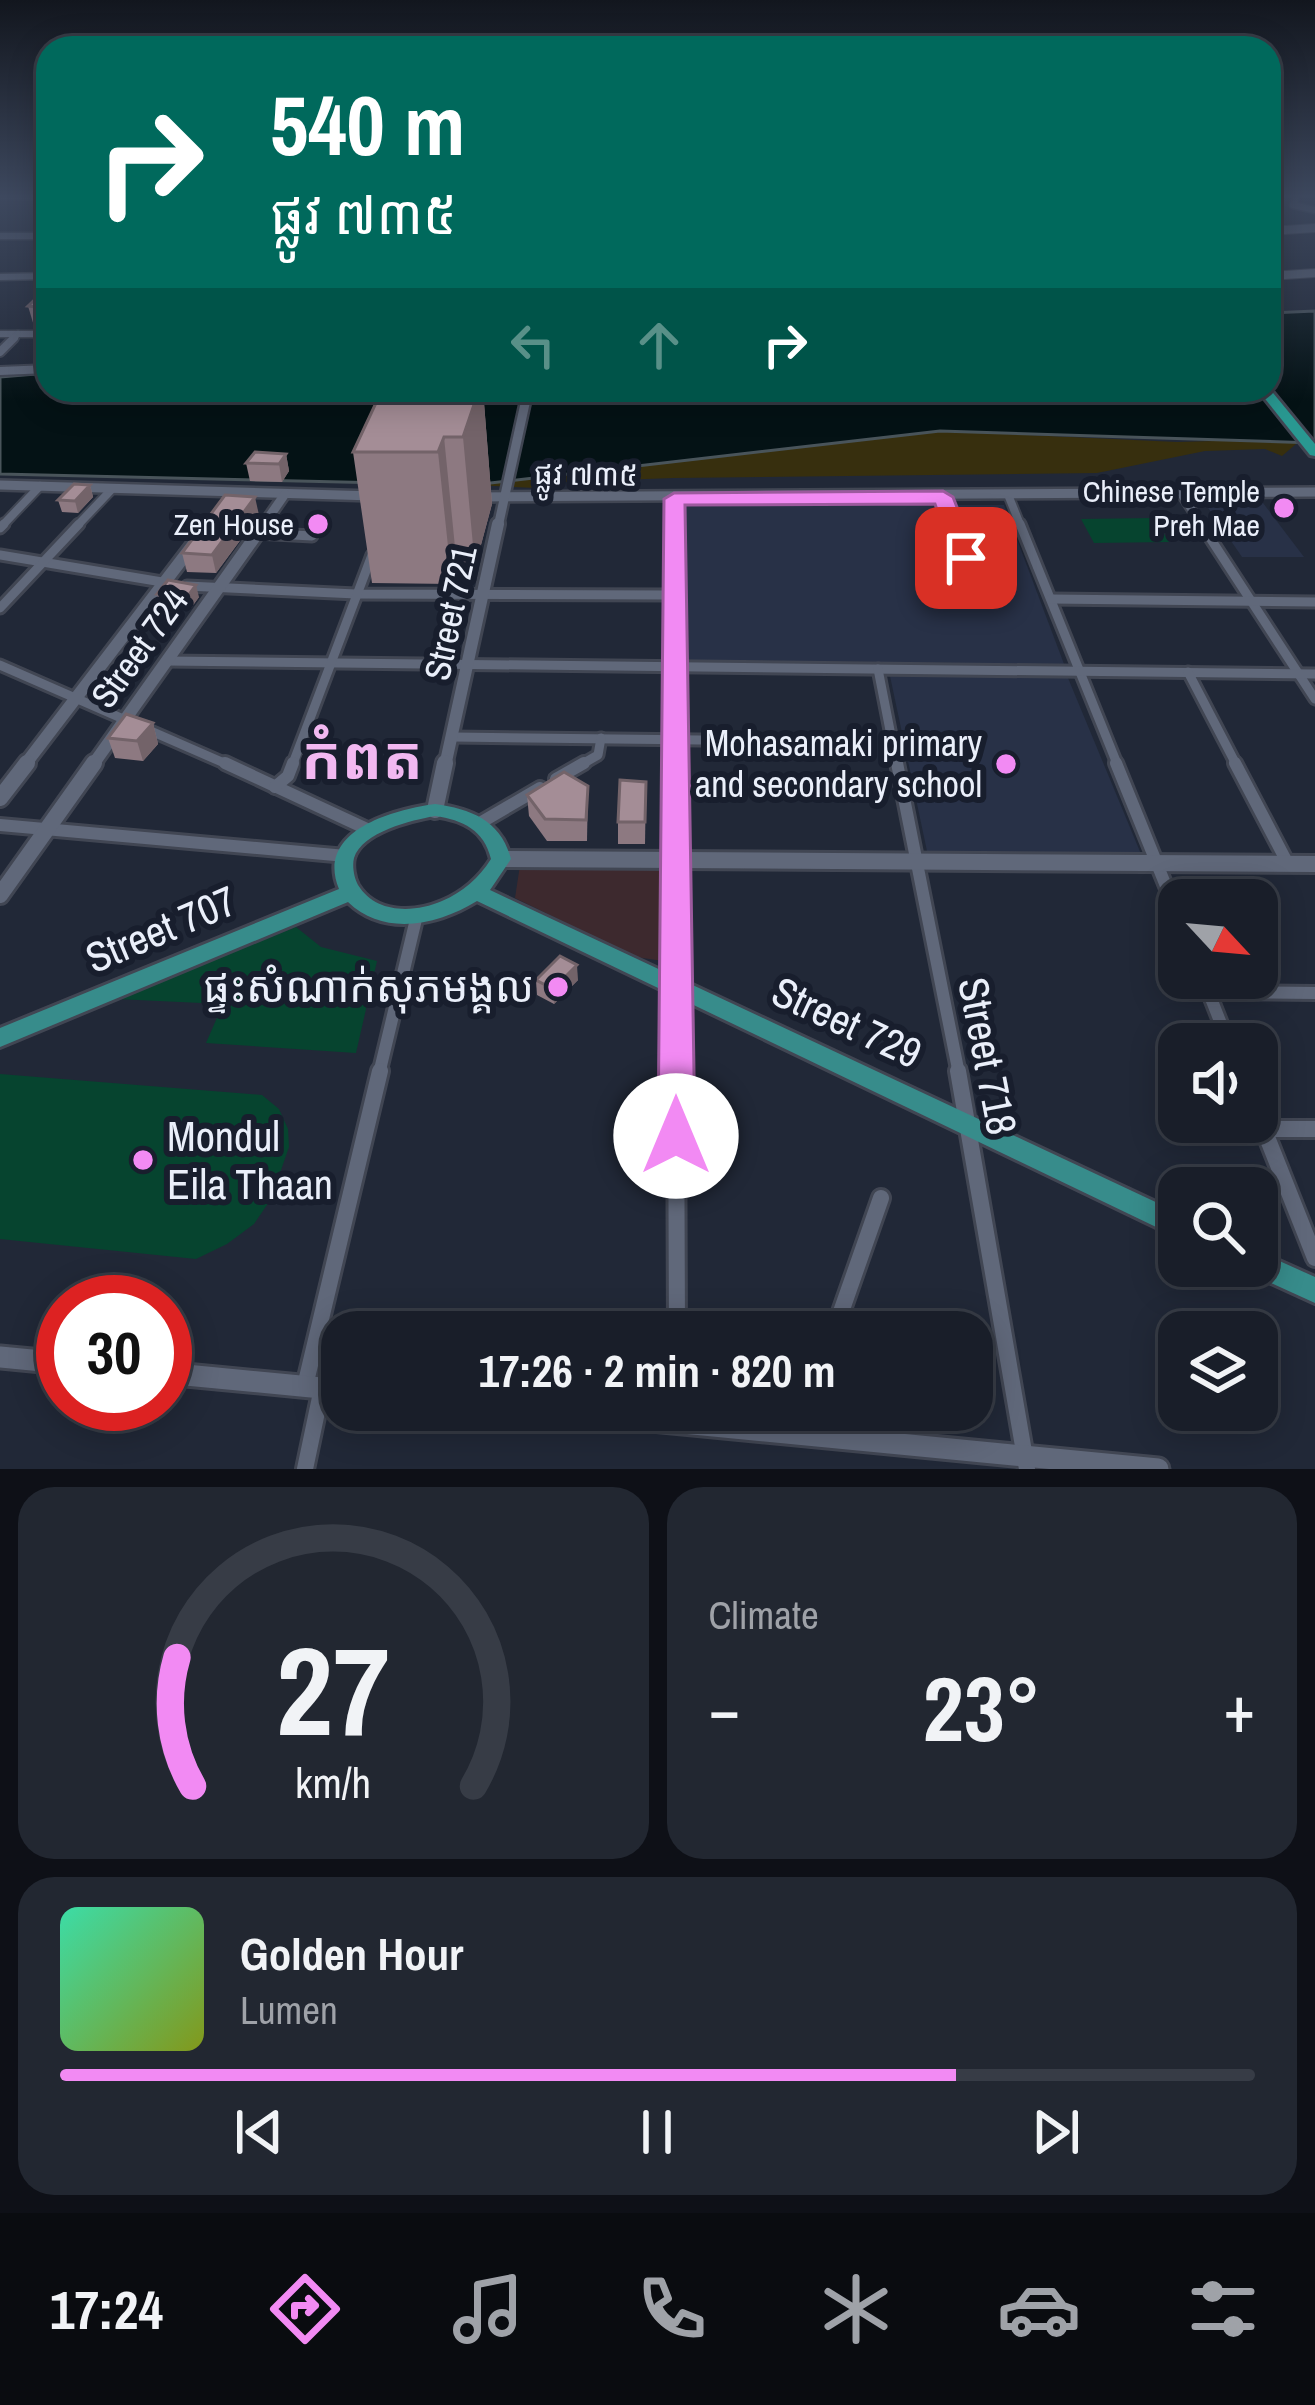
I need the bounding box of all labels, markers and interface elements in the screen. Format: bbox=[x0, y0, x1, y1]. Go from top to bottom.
text: 540 m bbox=[270, 68, 465, 181]
icon: right bbox=[72, 84, 228, 240]
text: ផ្លូវ ៧៣៥ bbox=[270, 178, 457, 251]
icon: left bbox=[500, 312, 566, 378]
icon: ahead bbox=[626, 312, 692, 378]
icon: right bbox=[752, 312, 818, 378]
street label: ផ្លូវ ៧៣៥ bbox=[534, 453, 638, 502]
place label: Chinese Temple Preh Mae bbox=[1083, 471, 1260, 545]
marker: Chinese Temple Preh Mae bbox=[1271, 495, 1297, 521]
place label: Zen House bbox=[174, 504, 294, 544]
pin bbox=[915, 507, 1017, 609]
marker: Zen House bbox=[305, 511, 331, 537]
icon: arrive bbox=[933, 525, 999, 591]
street label: Street 721 bbox=[412, 541, 488, 685]
street label: Street 724 bbox=[80, 579, 198, 717]
district label: កំពត bbox=[301, 717, 423, 798]
place label: Mohasamaki primary and secondary school bbox=[695, 719, 982, 808]
marker: Mohasamaki primary and secondary school bbox=[993, 751, 1019, 777]
street label: Street 707 bbox=[77, 872, 245, 986]
north arrow bbox=[1158, 879, 1278, 999]
map controls bbox=[1158, 879, 1278, 1431]
place label: ផ្ទះសំណាក់សុភមង្គល bbox=[203, 959, 534, 1015]
street label: Street 729 bbox=[763, 963, 931, 1081]
street label: Street 718 bbox=[945, 973, 1031, 1139]
marker: ផ្ទះសំណាក់សុភមង្គល bbox=[545, 974, 571, 1000]
button: sound bbox=[1158, 1023, 1278, 1143]
position arrow bbox=[613, 1073, 739, 1199]
place label: Mondul Eila Thaan bbox=[167, 1108, 333, 1212]
marker: Mondul Eila Thaan bbox=[130, 1147, 156, 1173]
button: search bbox=[1158, 1167, 1278, 1287]
speed limit sign: 30 bbox=[36, 1275, 192, 1431]
button: layers bbox=[1158, 1311, 1278, 1431]
text: 17:26 · 2 min · 820 m bbox=[479, 1340, 835, 1401]
text: Climate bbox=[709, 1589, 819, 1641]
text: 27 bbox=[276, 1606, 390, 1774]
text: 23° bbox=[923, 1648, 1041, 1769]
text: − bbox=[709, 1664, 740, 1753]
text: + bbox=[1223, 1664, 1255, 1753]
text: km/h bbox=[295, 1754, 371, 1811]
text: Golden Hour bbox=[240, 1923, 463, 1984]
text: Lumen bbox=[240, 1984, 338, 2036]
icon: previous bbox=[226, 2099, 292, 2165]
icon: pause bbox=[624, 2099, 690, 2165]
icon: next bbox=[1023, 2099, 1089, 2165]
icon: directions bbox=[263, 2267, 347, 2351]
icon: music bbox=[446, 2267, 530, 2351]
icon: phone bbox=[630, 2267, 714, 2351]
icon: climate bbox=[814, 2267, 898, 2351]
icon: car bbox=[997, 2267, 1081, 2351]
icon: filters bbox=[1181, 2267, 1265, 2351]
text: 17:24 bbox=[50, 2273, 163, 2346]

